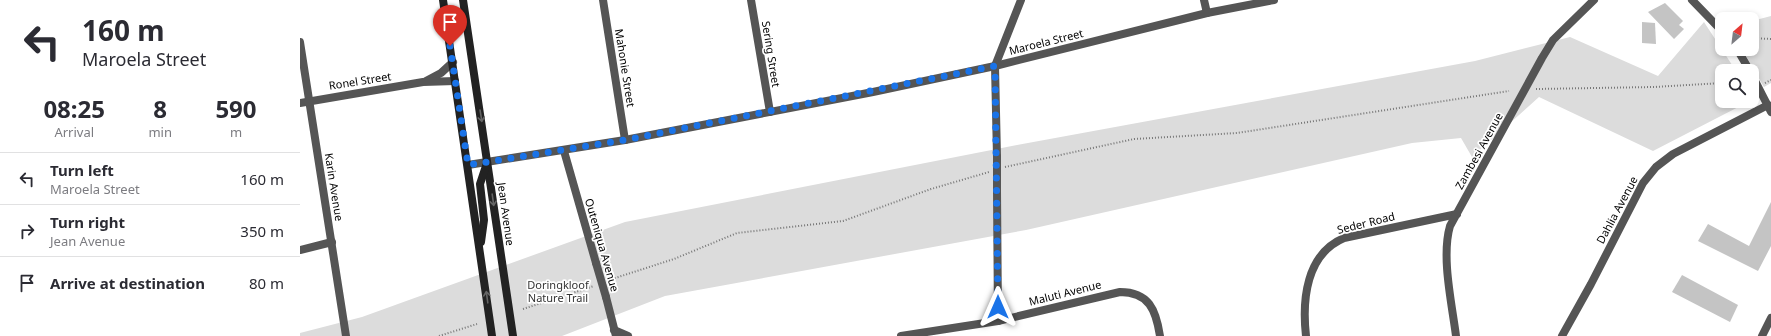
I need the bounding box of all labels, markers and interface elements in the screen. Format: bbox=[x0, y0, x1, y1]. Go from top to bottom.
pin bbox=[433, 5, 467, 46]
text: 160 m bbox=[82, 11, 165, 49]
icon: arrive bbox=[439, 11, 461, 33]
north arrow bbox=[1715, 12, 1759, 56]
map controls bbox=[1715, 12, 1759, 108]
icon: left bbox=[16, 16, 68, 68]
street label: Sering Street bbox=[759, 20, 784, 88]
street label: Maroela Street bbox=[1007, 25, 1085, 58]
street label: Mahonie Street bbox=[612, 28, 639, 108]
text: Maroela Street bbox=[82, 47, 206, 71]
button: search bbox=[1715, 64, 1759, 108]
street label: Ronel Street bbox=[328, 68, 392, 93]
text: 08:25 bbox=[43, 92, 105, 125]
text: 8 bbox=[153, 92, 167, 125]
text: 590 bbox=[215, 92, 257, 125]
one-way arrow bbox=[477, 109, 485, 122]
street label: Zambesi Avenue bbox=[1451, 110, 1506, 192]
text: Arrival bbox=[54, 123, 94, 141]
text: min bbox=[148, 123, 172, 141]
text: m bbox=[230, 123, 242, 141]
street label: Karin Avenue bbox=[322, 152, 347, 222]
text: Turn left bbox=[50, 160, 114, 180]
icon: left bbox=[16, 168, 38, 190]
text: 160 m bbox=[240, 169, 284, 189]
street label: Dahlia Avenue bbox=[1592, 173, 1641, 246]
text: Maroela Street bbox=[50, 180, 140, 198]
street label: Jean Avenue bbox=[494, 180, 518, 247]
one-way arrow bbox=[489, 193, 497, 206]
street label: Outeniqua Avenue bbox=[582, 196, 623, 293]
street label: Seder Road bbox=[1335, 208, 1396, 237]
text: Turn right bbox=[50, 212, 125, 232]
icon: right bbox=[16, 220, 38, 242]
text: 350 m bbox=[240, 221, 284, 241]
text: Jean Avenue bbox=[50, 232, 125, 250]
icon: arrive bbox=[16, 272, 38, 294]
text: Arrive at destination bbox=[50, 273, 205, 293]
text: 80 m bbox=[249, 273, 284, 293]
street label: Maluti Avenue bbox=[1027, 276, 1103, 309]
park label: Doringkloof Nature Trail bbox=[527, 277, 590, 305]
position arrow bbox=[977, 286, 1019, 328]
one-way arrow bbox=[483, 291, 491, 304]

